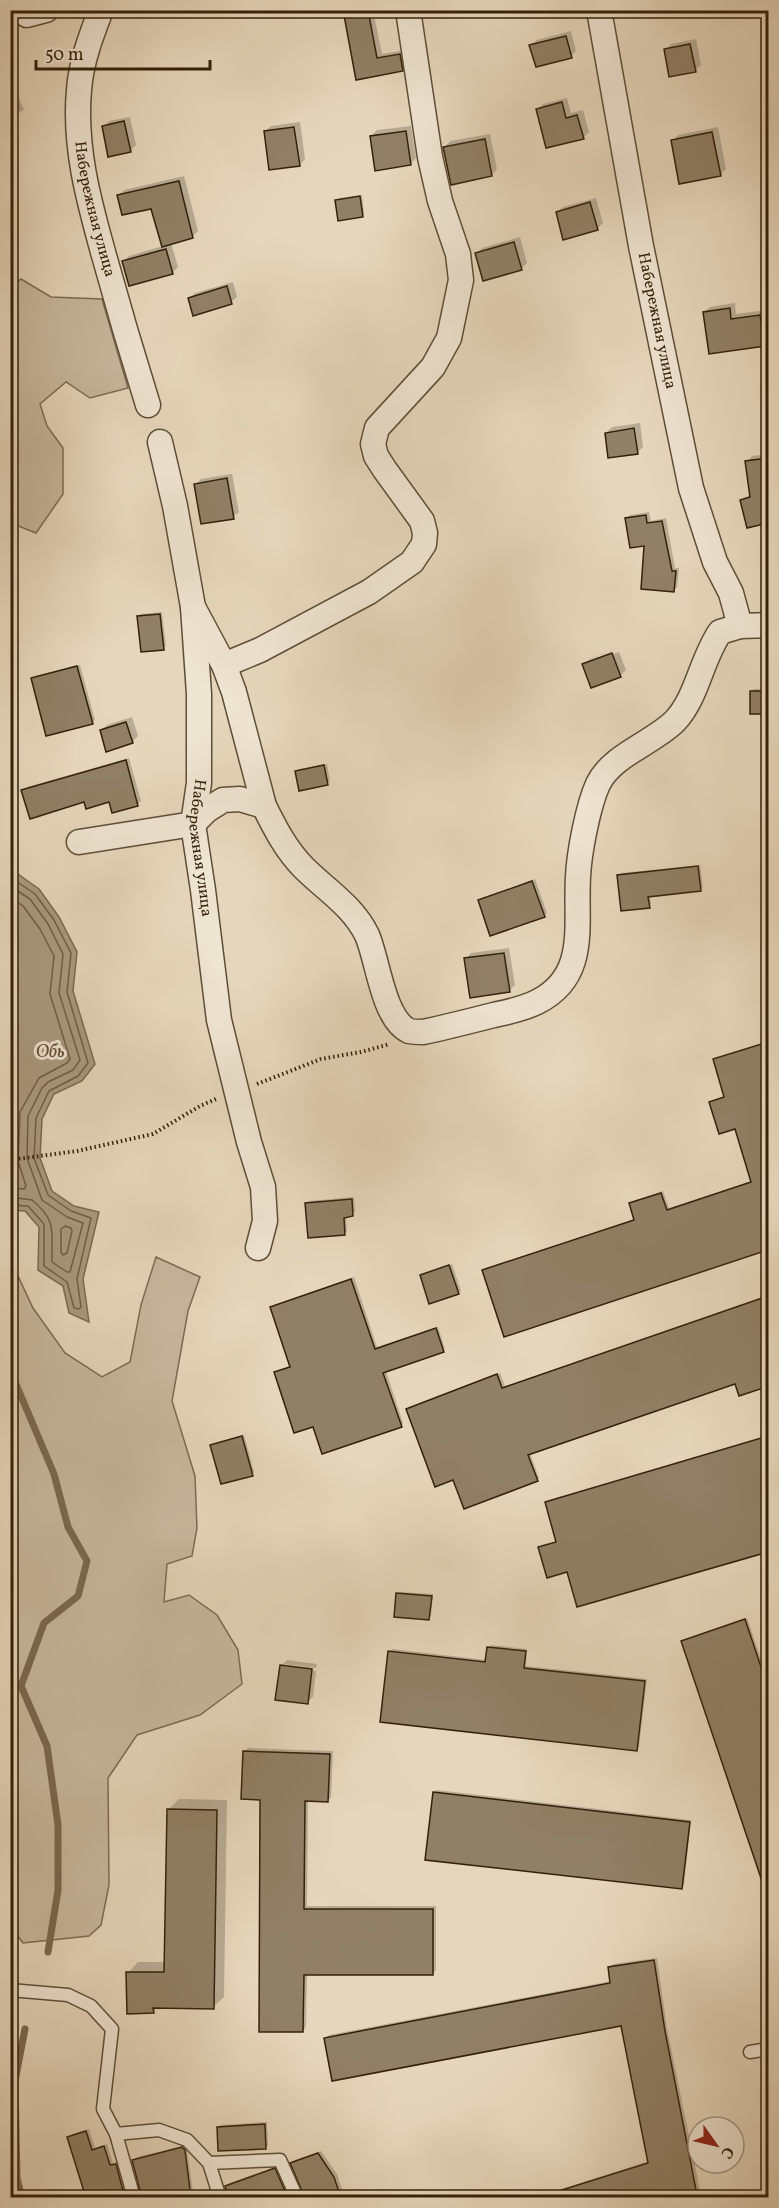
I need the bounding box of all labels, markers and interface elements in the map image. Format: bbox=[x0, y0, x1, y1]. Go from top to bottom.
scale bar bbox=[36, 33, 210, 71]
text: 50 m bbox=[45, 43, 84, 68]
street label: Набережная улица bbox=[68, 140, 120, 280]
street label: Набережная улица bbox=[632, 250, 681, 391]
street label: Набережная улица bbox=[182, 777, 217, 918]
water label: Обь bbox=[36, 1040, 65, 1065]
north arrow bbox=[686, 2115, 746, 2175]
text: С bbox=[715, 2142, 739, 2163]

